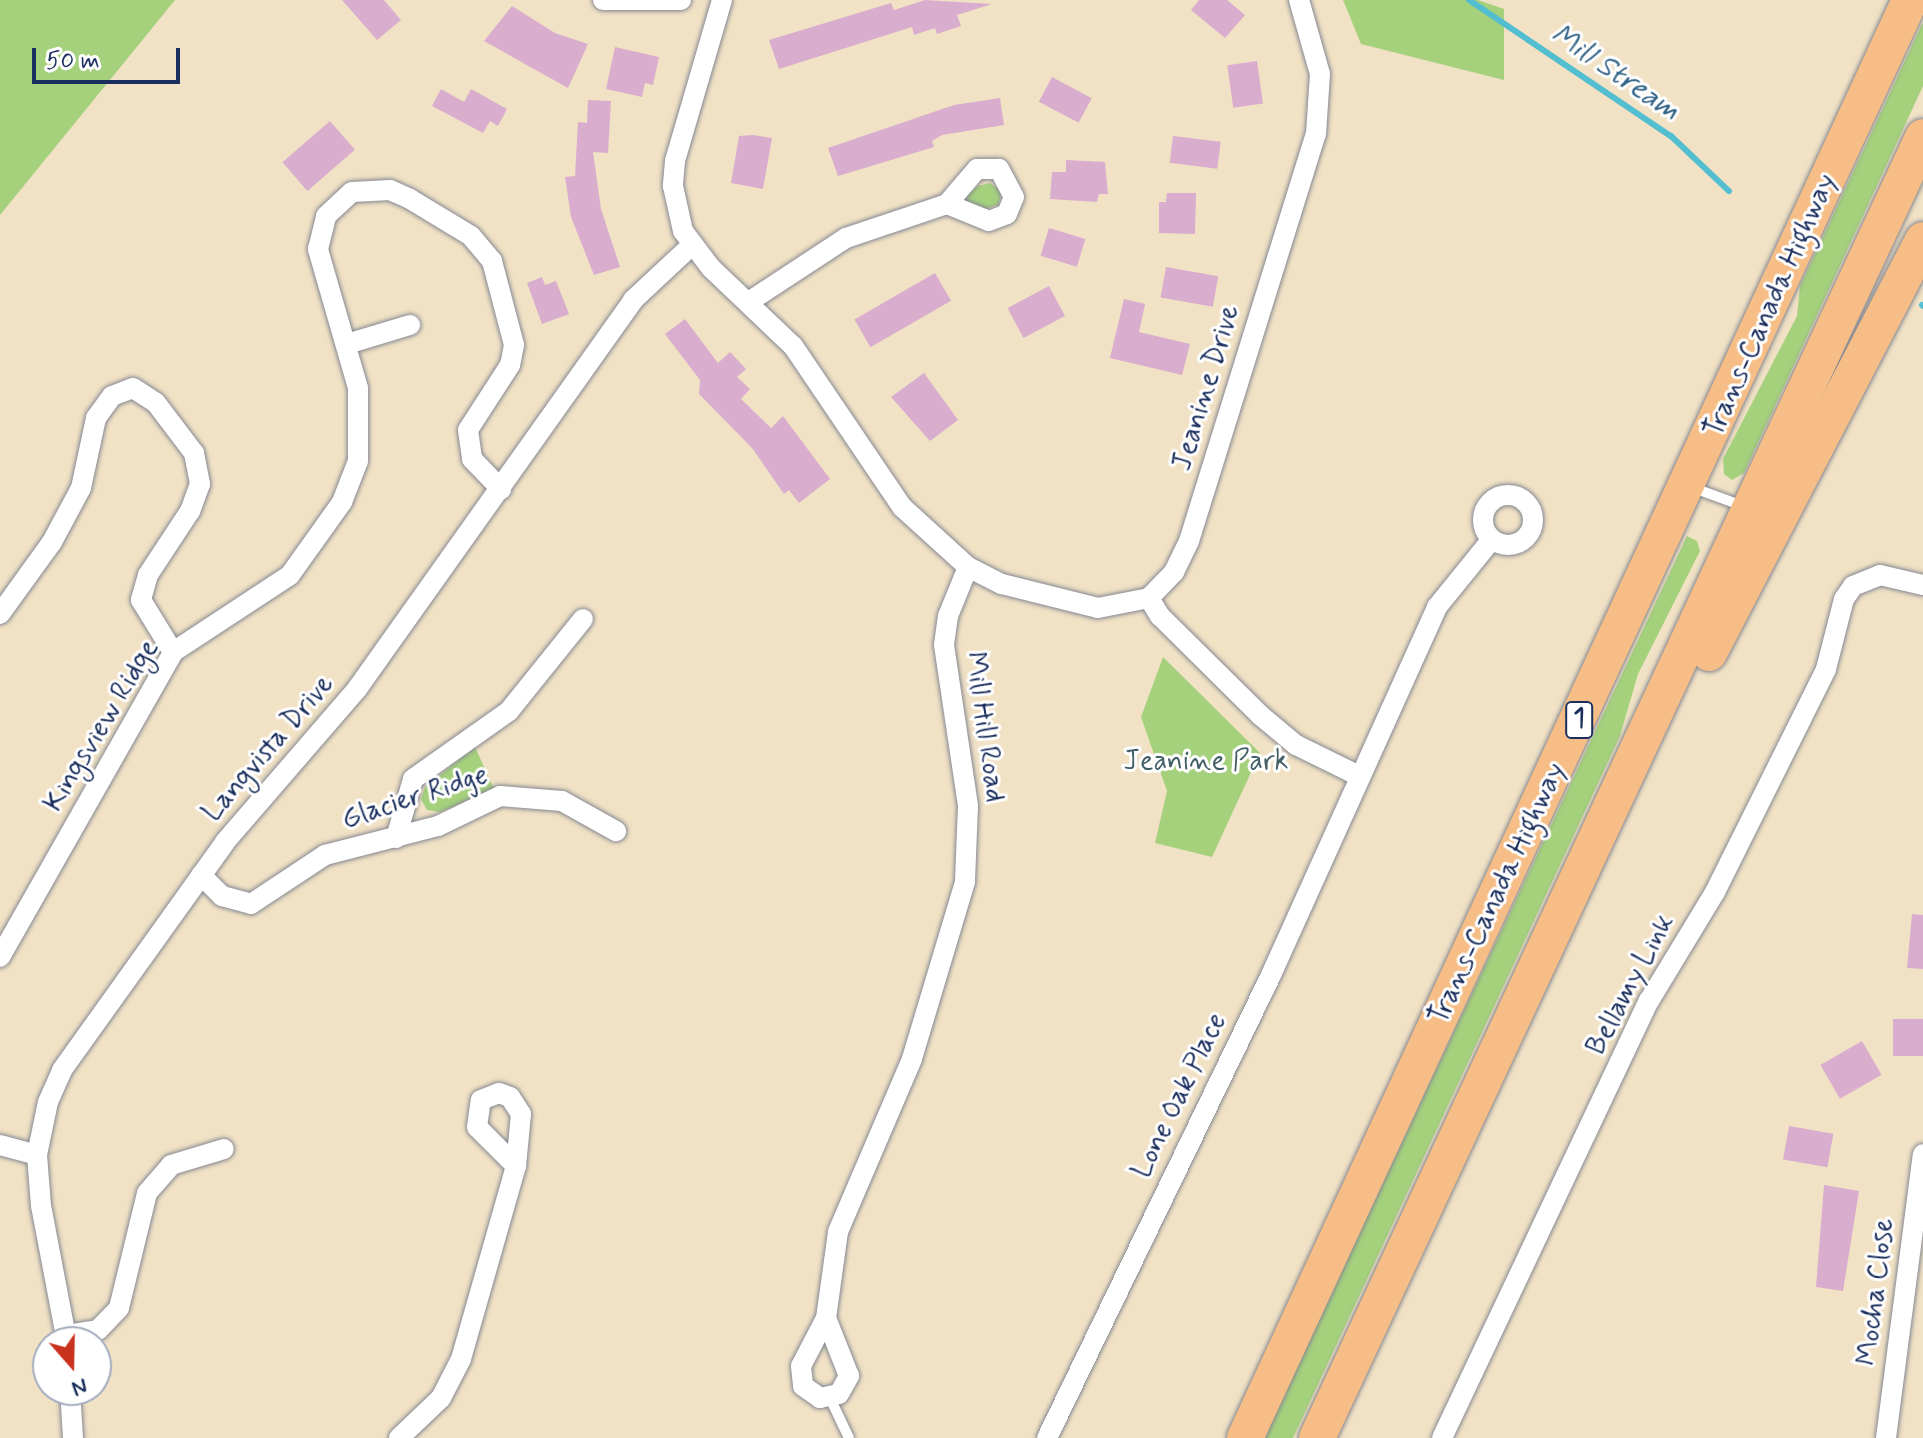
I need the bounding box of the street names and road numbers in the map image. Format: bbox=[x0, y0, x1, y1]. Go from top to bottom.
street label: Trans-Canada Highway bbox=[1698, 169, 1844, 443]
street label: Jeanine Drive bbox=[1166, 302, 1248, 474]
street label: Kingsview Ridge bbox=[38, 634, 166, 818]
street label: Mill Hill Road bbox=[957, 650, 1011, 804]
street label: Langvista Drive bbox=[196, 669, 342, 829]
road number: 1 bbox=[1565, 698, 1593, 742]
street label: Glacier Ridge bbox=[337, 758, 493, 838]
street label: Trans-Canada Highway bbox=[1423, 758, 1573, 1030]
street label: Bellamy Link bbox=[1580, 909, 1682, 1061]
street label: Lone Oak Place bbox=[1125, 1007, 1235, 1185]
street label: Mocha Close bbox=[1851, 1216, 1903, 1368]

